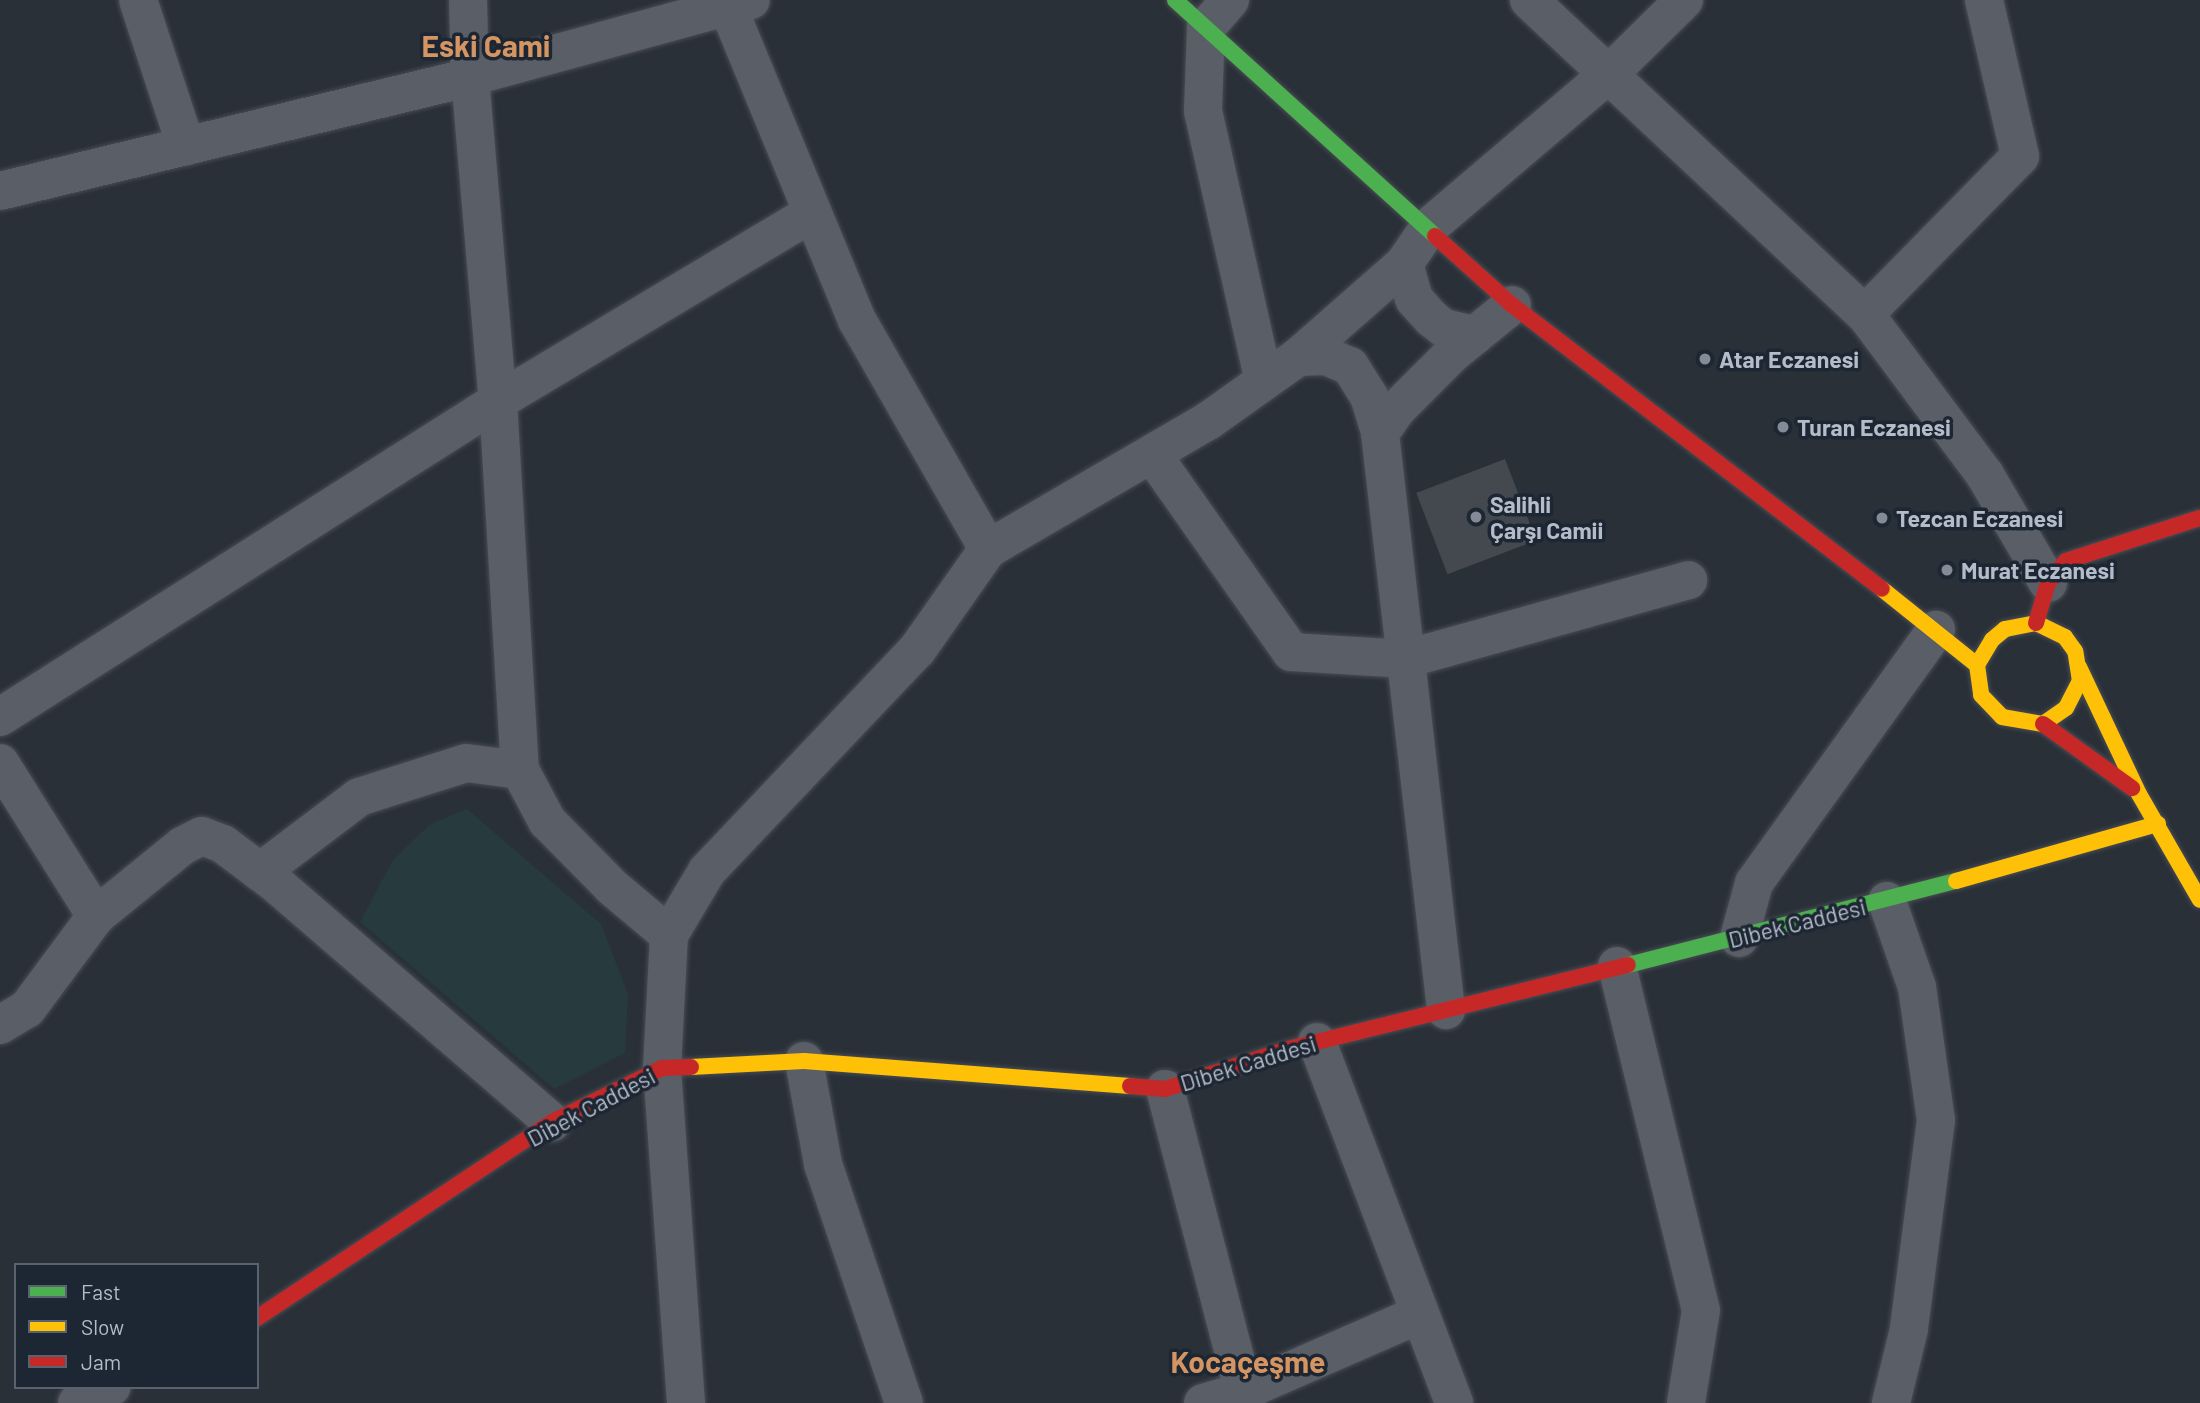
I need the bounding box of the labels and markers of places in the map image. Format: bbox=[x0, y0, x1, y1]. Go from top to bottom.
place label: Atar Eczanesi bbox=[1719, 345, 1859, 373]
marker: Atar Eczanesi bbox=[1697, 351, 1713, 367]
place label: Turan Eczanesi bbox=[1797, 413, 1951, 441]
marker: Turan Eczanesi bbox=[1775, 419, 1791, 435]
place label: Salihli Çarşı Camii bbox=[1490, 490, 1603, 544]
place label: Tezcan Eczanesi bbox=[1896, 504, 2063, 532]
marker: Salihli Çarşı Camii bbox=[1468, 509, 1484, 525]
marker: Tezcan Eczanesi bbox=[1874, 510, 1890, 526]
place label: Murat Eczanesi bbox=[1961, 556, 2115, 584]
marker: Murat Eczanesi bbox=[1939, 562, 1955, 578]

